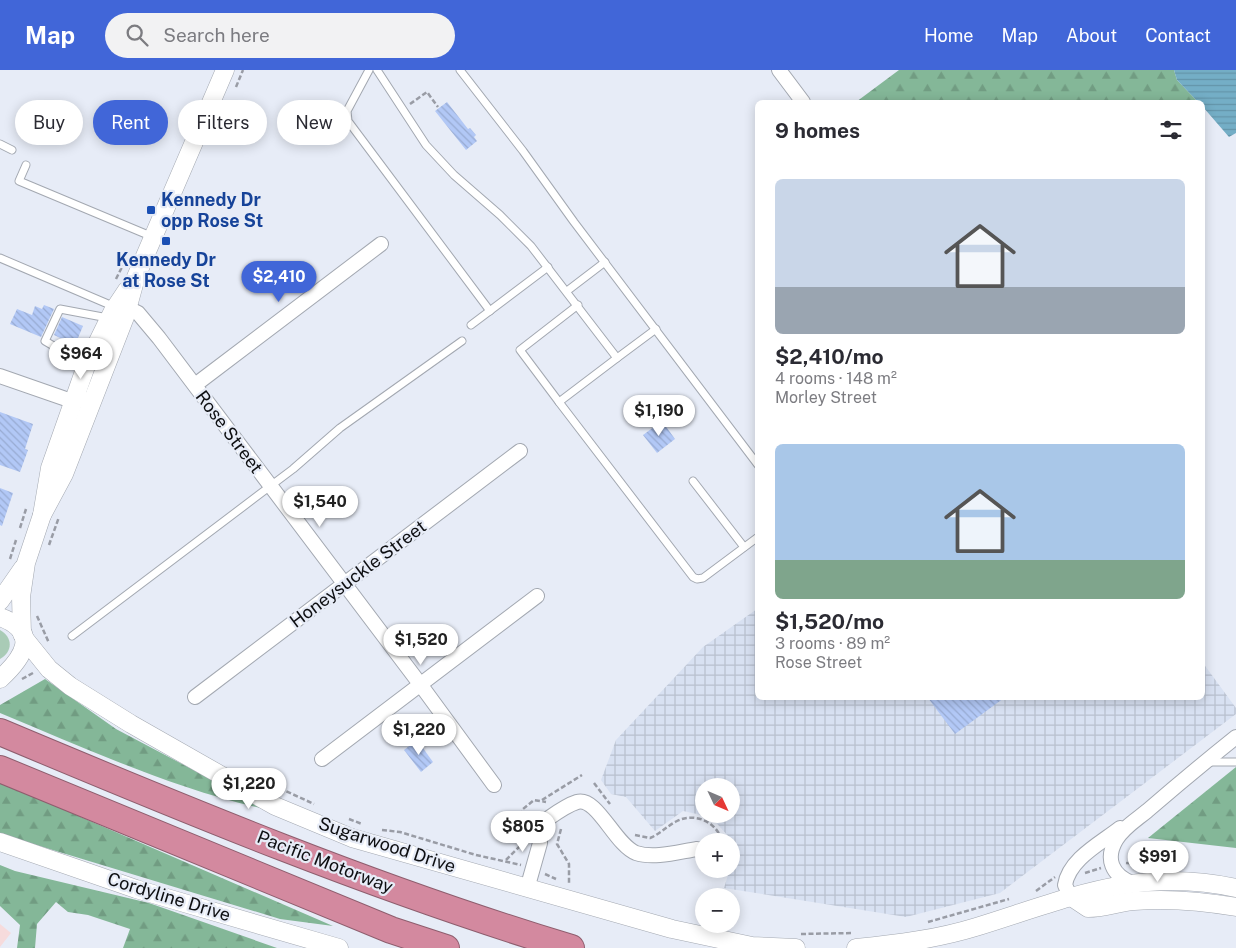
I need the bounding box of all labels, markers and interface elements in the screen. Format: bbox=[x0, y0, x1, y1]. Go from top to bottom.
search box bbox=[105, 13, 455, 58]
text: Map bbox=[25, 21, 75, 49]
icon: search bbox=[123, 21, 151, 49]
text: Search here bbox=[163, 24, 270, 46]
text: Home bbox=[924, 25, 974, 46]
text: Map bbox=[1002, 25, 1038, 46]
text: About bbox=[1066, 25, 1117, 46]
text: Contact bbox=[1145, 25, 1211, 46]
chip: Buy bbox=[15, 100, 83, 145]
chip: Rent bbox=[93, 100, 168, 145]
chip: Filters bbox=[178, 100, 267, 145]
chip: New bbox=[277, 100, 351, 145]
icon: filters bbox=[1157, 116, 1185, 144]
text: 9 homes bbox=[775, 118, 860, 143]
place label: Kennedy Dr opp Rose St bbox=[161, 189, 263, 231]
marker: Kennedy Dr opp Rose St bbox=[145, 204, 157, 216]
icon: home bbox=[935, 211, 1025, 301]
marker: Kennedy Dr at Rose St bbox=[160, 235, 172, 247]
place label: Kennedy Dr at Rose St bbox=[116, 249, 216, 291]
pin: $2,410 bbox=[238, 260, 320, 303]
text: $2,410 bbox=[252, 267, 306, 286]
pin: $964 bbox=[51, 338, 111, 380]
text: $964 bbox=[60, 344, 102, 363]
text: $2,410/mo bbox=[775, 344, 884, 369]
text: 4 rooms · 148 m² bbox=[775, 369, 897, 388]
street label: Rose Street bbox=[191, 386, 267, 477]
text: Morley Street bbox=[775, 388, 877, 407]
pin: $1,190 bbox=[618, 394, 700, 437]
text: $1,190 bbox=[634, 401, 684, 420]
icon: home bbox=[935, 476, 1025, 566]
pin: $1,540 bbox=[279, 486, 361, 528]
text: $1,540 bbox=[293, 492, 347, 511]
street label: Honeysuckle Street bbox=[285, 516, 430, 632]
text: $1,520/mo bbox=[775, 609, 884, 634]
pin: $1,520 bbox=[380, 624, 462, 666]
text: $1,520 bbox=[394, 630, 448, 649]
text: 3 rooms · 89 m² bbox=[775, 634, 890, 653]
text: Rose Street bbox=[775, 653, 862, 672]
pin: $1,220 bbox=[378, 714, 460, 756]
text: $1,220 bbox=[392, 720, 446, 739]
pin: $1,220 bbox=[208, 768, 290, 810]
text: $1,220 bbox=[222, 774, 276, 793]
north arrow bbox=[695, 778, 740, 822]
map controls bbox=[695, 778, 740, 933]
pin: $805 bbox=[493, 810, 553, 853]
street label: Sugarwood Drive bbox=[316, 812, 458, 877]
text: $805 bbox=[502, 817, 544, 836]
street label: Pacific Motorway bbox=[254, 826, 396, 897]
button: + bbox=[695, 833, 740, 878]
pin: $991 bbox=[1128, 840, 1188, 883]
text: $991 bbox=[1139, 847, 1177, 866]
street label: Cordyline Drive bbox=[105, 868, 233, 925]
button: − bbox=[695, 888, 740, 933]

